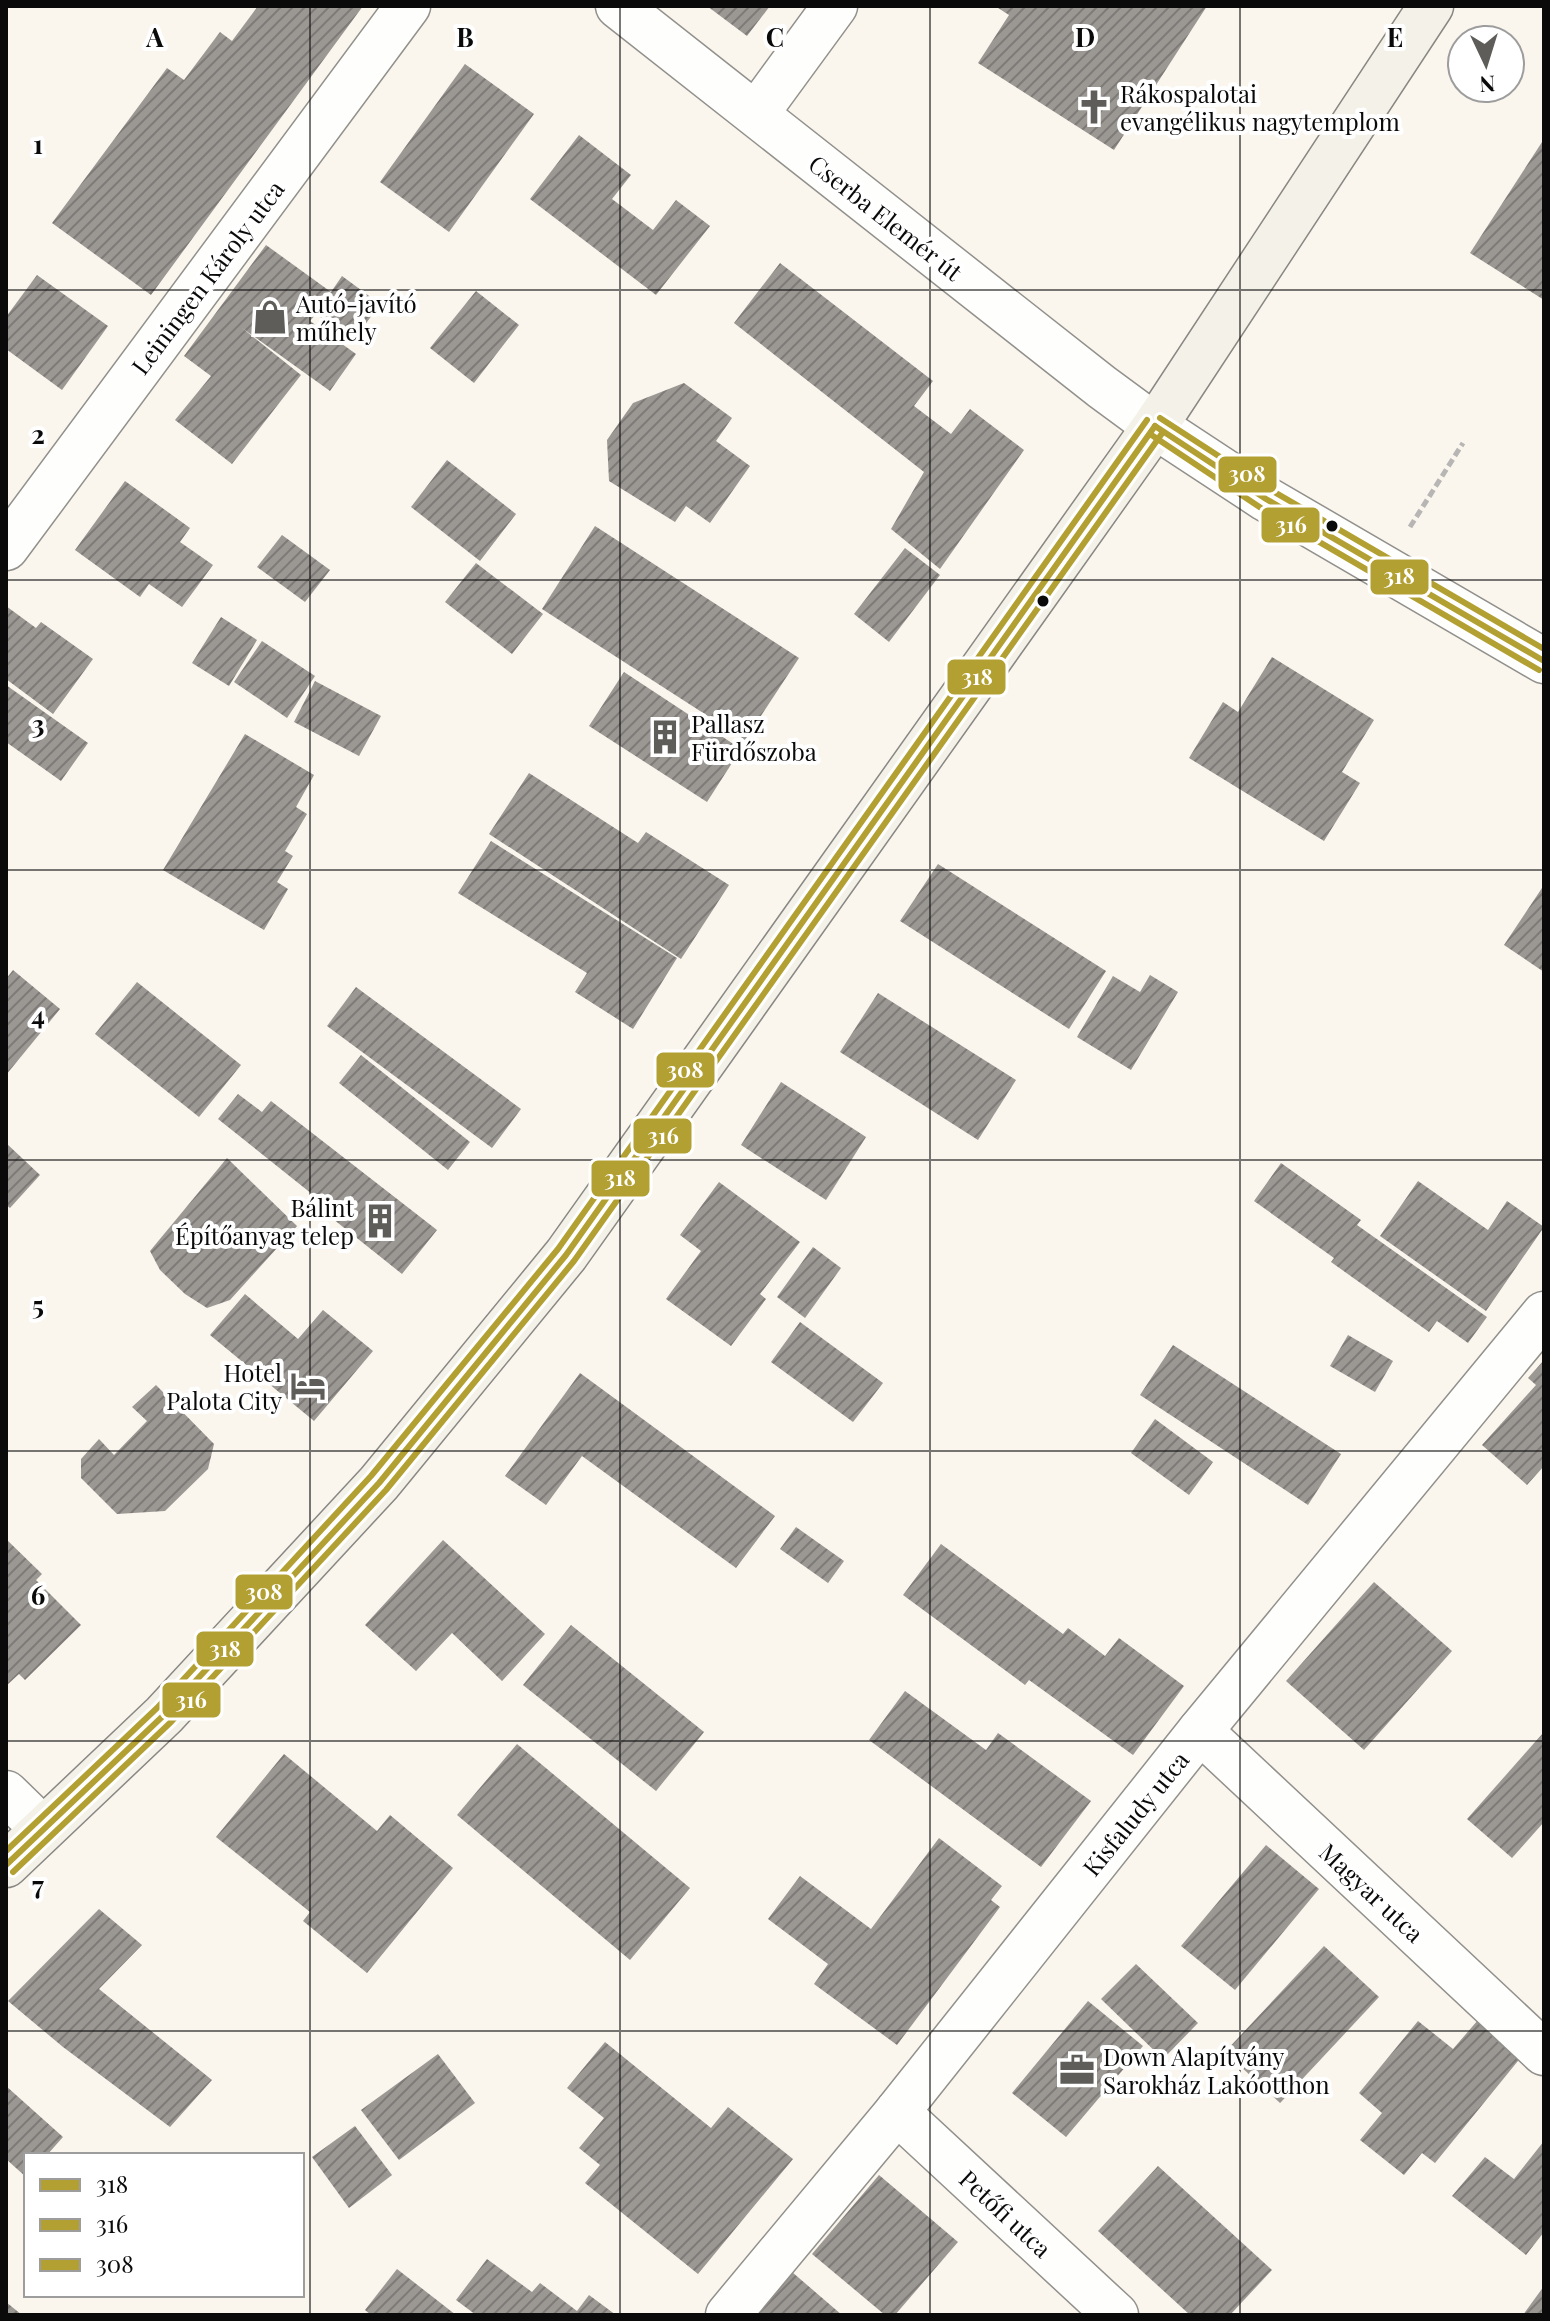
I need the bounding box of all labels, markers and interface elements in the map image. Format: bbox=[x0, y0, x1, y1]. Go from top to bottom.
text: A bbox=[145, 19, 164, 54]
text: B bbox=[456, 19, 474, 54]
text: C bbox=[766, 19, 784, 54]
text: D bbox=[1075, 19, 1095, 54]
text: E bbox=[1387, 19, 1403, 54]
north arrow bbox=[1446, 24, 1526, 104]
text: N bbox=[1478, 69, 1496, 100]
place label: Rákospalotai evangélikus nagytemplom bbox=[1120, 77, 1400, 137]
church icon: Rákospalotai evangélikus nagytemplom bbox=[1075, 88, 1113, 126]
text: 1 bbox=[33, 126, 43, 161]
street label: Cserba Elemér út bbox=[803, 147, 970, 287]
street label: Leiningen Károly utca bbox=[124, 174, 290, 380]
place label: Autó-javító műhely bbox=[295, 287, 417, 347]
shop icon: Autó-javító műhely bbox=[251, 298, 289, 336]
text: 2 bbox=[31, 416, 45, 451]
line badge: 308 bbox=[1217, 455, 1278, 494]
text: 308 bbox=[1228, 458, 1266, 488]
line badge: 316 bbox=[1260, 506, 1321, 544]
text: 316 bbox=[1275, 509, 1307, 539]
unlabelled marker bbox=[1324, 518, 1340, 534]
line badge: 318 bbox=[1369, 558, 1430, 596]
text: 318 bbox=[1383, 560, 1415, 590]
unlabelled marker bbox=[1035, 593, 1051, 609]
line badge: 318 bbox=[946, 658, 1007, 696]
text: 318 bbox=[961, 661, 993, 691]
text: 3 bbox=[32, 706, 44, 741]
place label: Pallasz Fürdőszoba bbox=[691, 707, 817, 767]
building icon: Pallasz Fürdőszoba bbox=[646, 718, 684, 756]
text: 4 bbox=[31, 997, 45, 1032]
line badge: 308 bbox=[655, 1051, 716, 1089]
text: 308 bbox=[666, 1054, 704, 1084]
line badge: 316 bbox=[632, 1117, 693, 1155]
text: 316 bbox=[647, 1120, 679, 1150]
line badge: 318 bbox=[590, 1159, 651, 1198]
text: 318 bbox=[604, 1162, 636, 1192]
place label: Bálint Építőanyag telep bbox=[175, 1191, 355, 1251]
building icon: Bálint Építőanyag telep bbox=[361, 1202, 399, 1240]
text: 5 bbox=[32, 1287, 44, 1322]
place label: Hotel Palota City bbox=[166, 1356, 282, 1416]
hotel icon: Hotel Palota City bbox=[289, 1367, 327, 1405]
line badge: 308 bbox=[234, 1573, 294, 1611]
text: 308 bbox=[245, 1576, 283, 1606]
text: 6 bbox=[31, 1577, 45, 1612]
line badge: 318 bbox=[195, 1630, 255, 1668]
text: 318 bbox=[209, 1633, 241, 1663]
line badge: 316 bbox=[161, 1681, 222, 1719]
text: 316 bbox=[175, 1684, 207, 1714]
street label: Kisfaludy utca bbox=[1075, 1744, 1195, 1882]
street label: Magyar utca bbox=[1313, 1836, 1431, 1948]
text: 7 bbox=[32, 1867, 44, 1902]
place label: Down Alapítvány Sarokház Lakóotthon bbox=[1103, 2040, 1330, 2100]
office icon: Down Alapítvány Sarokház Lakóotthon bbox=[1058, 2051, 1096, 2089]
legend bbox=[24, 2153, 304, 2297]
street label: Petőfi utca bbox=[953, 2162, 1059, 2264]
text: 318 bbox=[96, 2167, 128, 2199]
text: 316 bbox=[96, 2207, 128, 2239]
text: 308 bbox=[96, 2247, 134, 2279]

